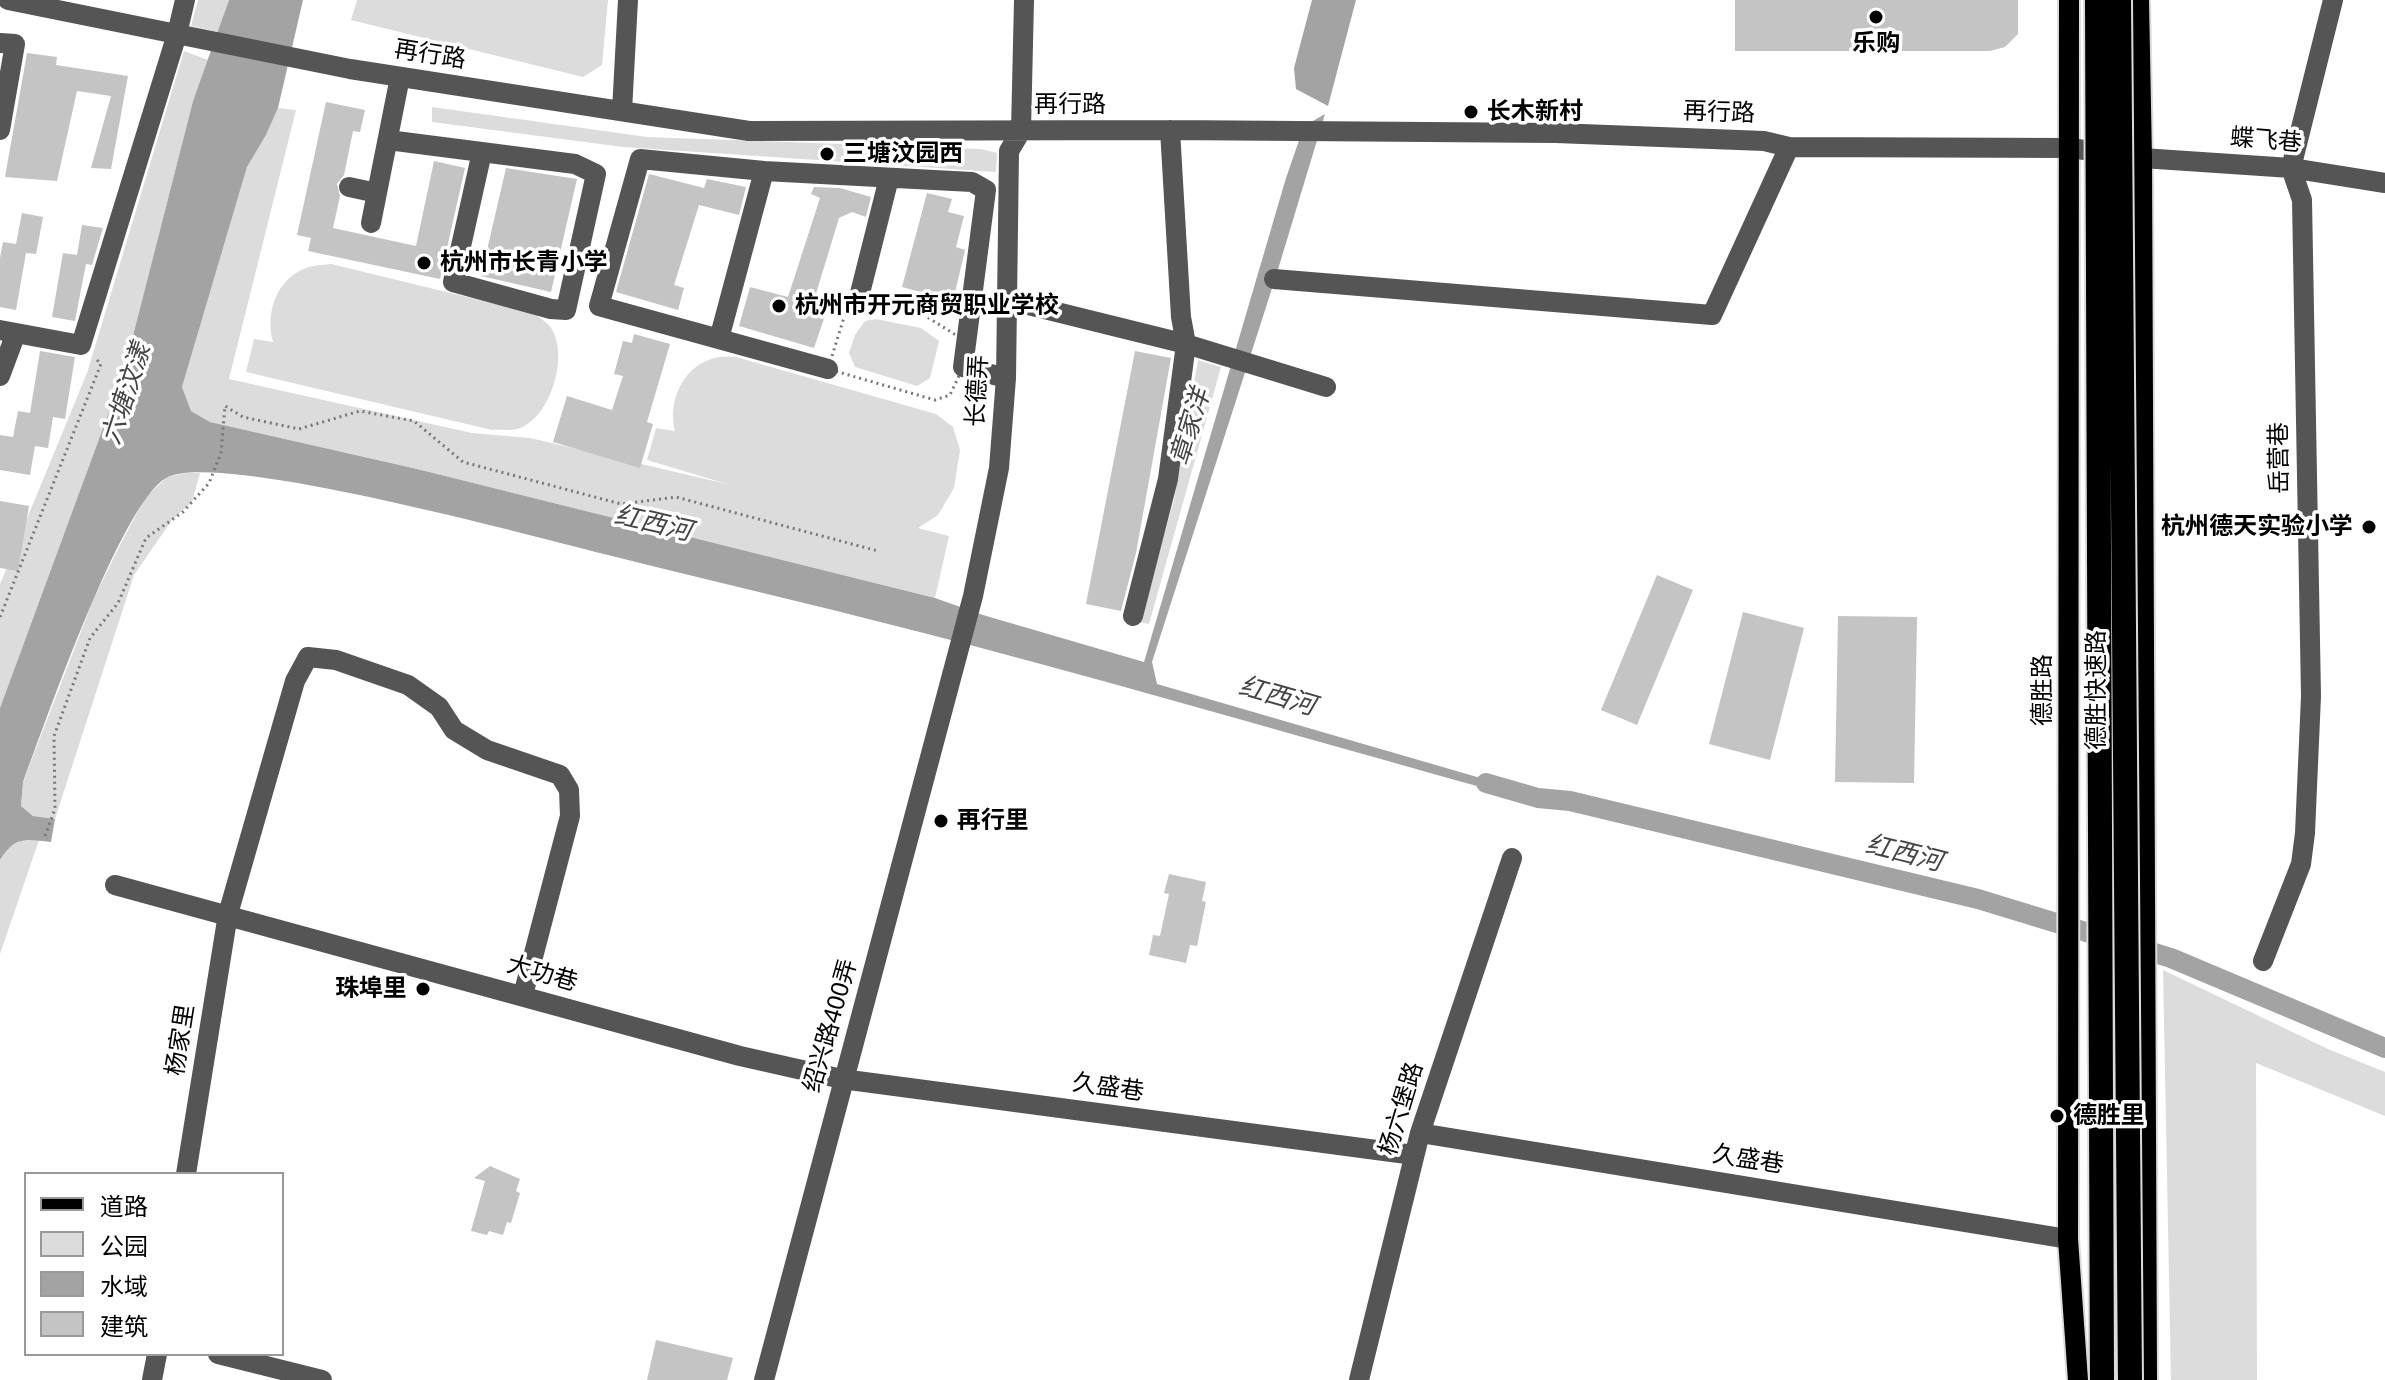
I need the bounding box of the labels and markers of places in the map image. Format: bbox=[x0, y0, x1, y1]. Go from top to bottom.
marker: 乐购 bbox=[1867, 8, 1885, 26]
place label: 乐购 bbox=[1852, 30, 1900, 58]
place label: 长木新村 bbox=[1487, 98, 1583, 126]
marker: 长木新村 bbox=[1462, 103, 1480, 121]
place label: 三塘汶园西 bbox=[843, 140, 963, 168]
marker: 三塘汶园西 bbox=[818, 145, 836, 163]
place label: 杭州市长青小学 bbox=[440, 249, 608, 277]
marker: 杭州市长青小学 bbox=[415, 254, 433, 272]
place label: 杭州市开元商贸职业学校 bbox=[795, 292, 1059, 320]
marker: 杭州市开元商贸职业学校 bbox=[770, 297, 788, 315]
place label: 杭州德天实验小学 bbox=[2161, 513, 2353, 541]
marker: 杭州德天实验小学 bbox=[2360, 518, 2378, 536]
place label: 再行里 bbox=[957, 807, 1029, 835]
marker: 再行里 bbox=[932, 812, 950, 830]
place label: 珠埠里 bbox=[335, 975, 407, 1003]
marker: 珠埠里 bbox=[414, 980, 432, 998]
place label: 德胜里 bbox=[2073, 1102, 2145, 1130]
marker: 德胜里 bbox=[2048, 1107, 2066, 1125]

